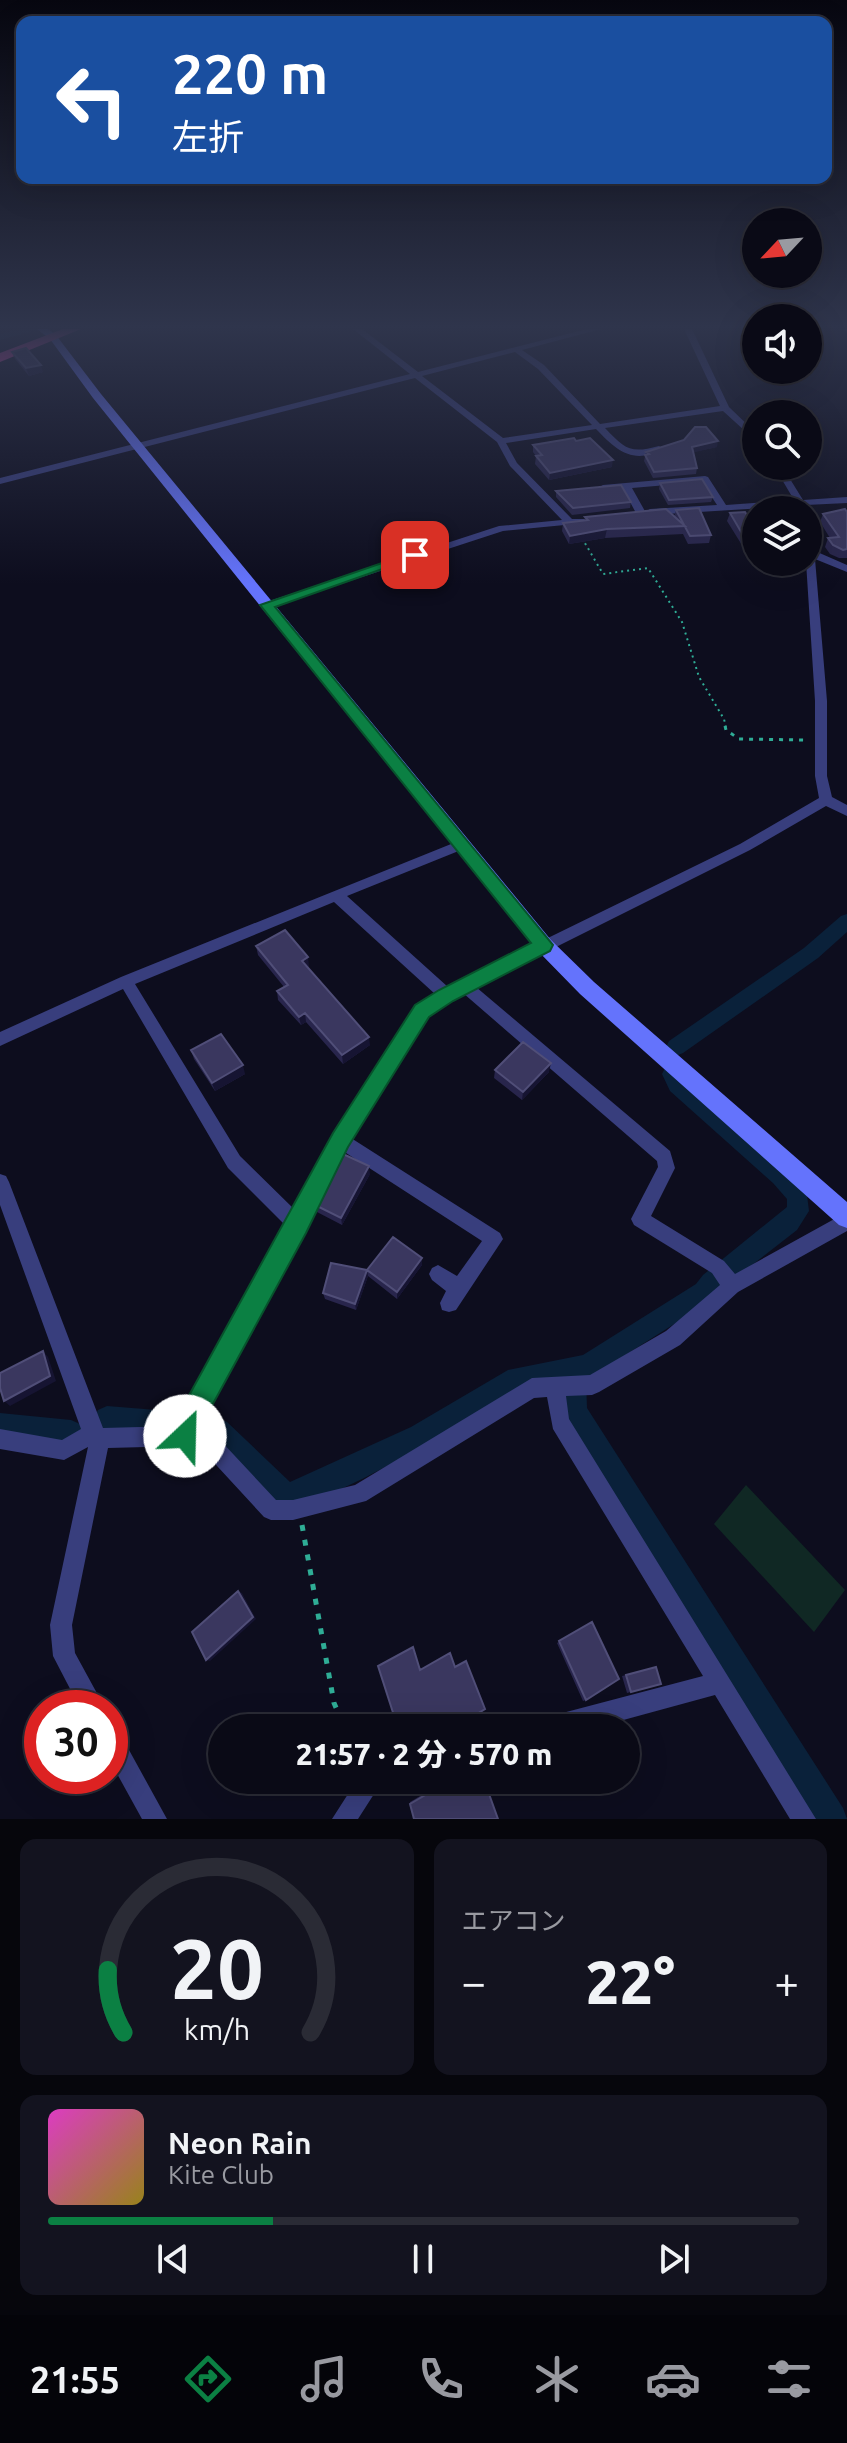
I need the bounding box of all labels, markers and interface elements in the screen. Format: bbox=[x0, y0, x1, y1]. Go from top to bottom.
text: 220 m bbox=[172, 42, 328, 105]
icon: left bbox=[40, 48, 144, 152]
text: 左折 bbox=[172, 116, 244, 157]
north arrow bbox=[742, 208, 822, 288]
map controls bbox=[742, 208, 822, 576]
button: sound bbox=[742, 304, 822, 384]
button: search bbox=[742, 400, 822, 480]
button: layers bbox=[742, 496, 822, 576]
pin bbox=[381, 521, 449, 589]
icon: arrive bbox=[393, 533, 437, 577]
position arrow bbox=[143, 1394, 227, 1478]
speed limit sign: 30 bbox=[24, 1690, 128, 1794]
text: 21:57 · 2 分 · 570 m bbox=[296, 1737, 552, 1771]
text: エアコン bbox=[462, 1906, 566, 1935]
text: 20 bbox=[170, 1921, 264, 2015]
text: 22° bbox=[586, 1948, 675, 2015]
text: − bbox=[462, 1957, 486, 2006]
text: + bbox=[774, 1957, 799, 2006]
text: km/h bbox=[184, 2013, 250, 2045]
text: Neon Rain bbox=[168, 2126, 312, 2160]
text: Kite Club bbox=[168, 2160, 274, 2189]
icon: previous bbox=[151, 2237, 195, 2281]
icon: pause bbox=[401, 2237, 445, 2281]
icon: next bbox=[652, 2237, 696, 2281]
icon: directions bbox=[180, 2351, 236, 2407]
icon: music bbox=[296, 2351, 352, 2407]
icon: phone bbox=[413, 2351, 469, 2407]
icon: climate bbox=[529, 2351, 585, 2407]
icon: car bbox=[645, 2351, 701, 2407]
icon: filters bbox=[761, 2351, 817, 2407]
text: 21:55 bbox=[30, 2359, 120, 2400]

